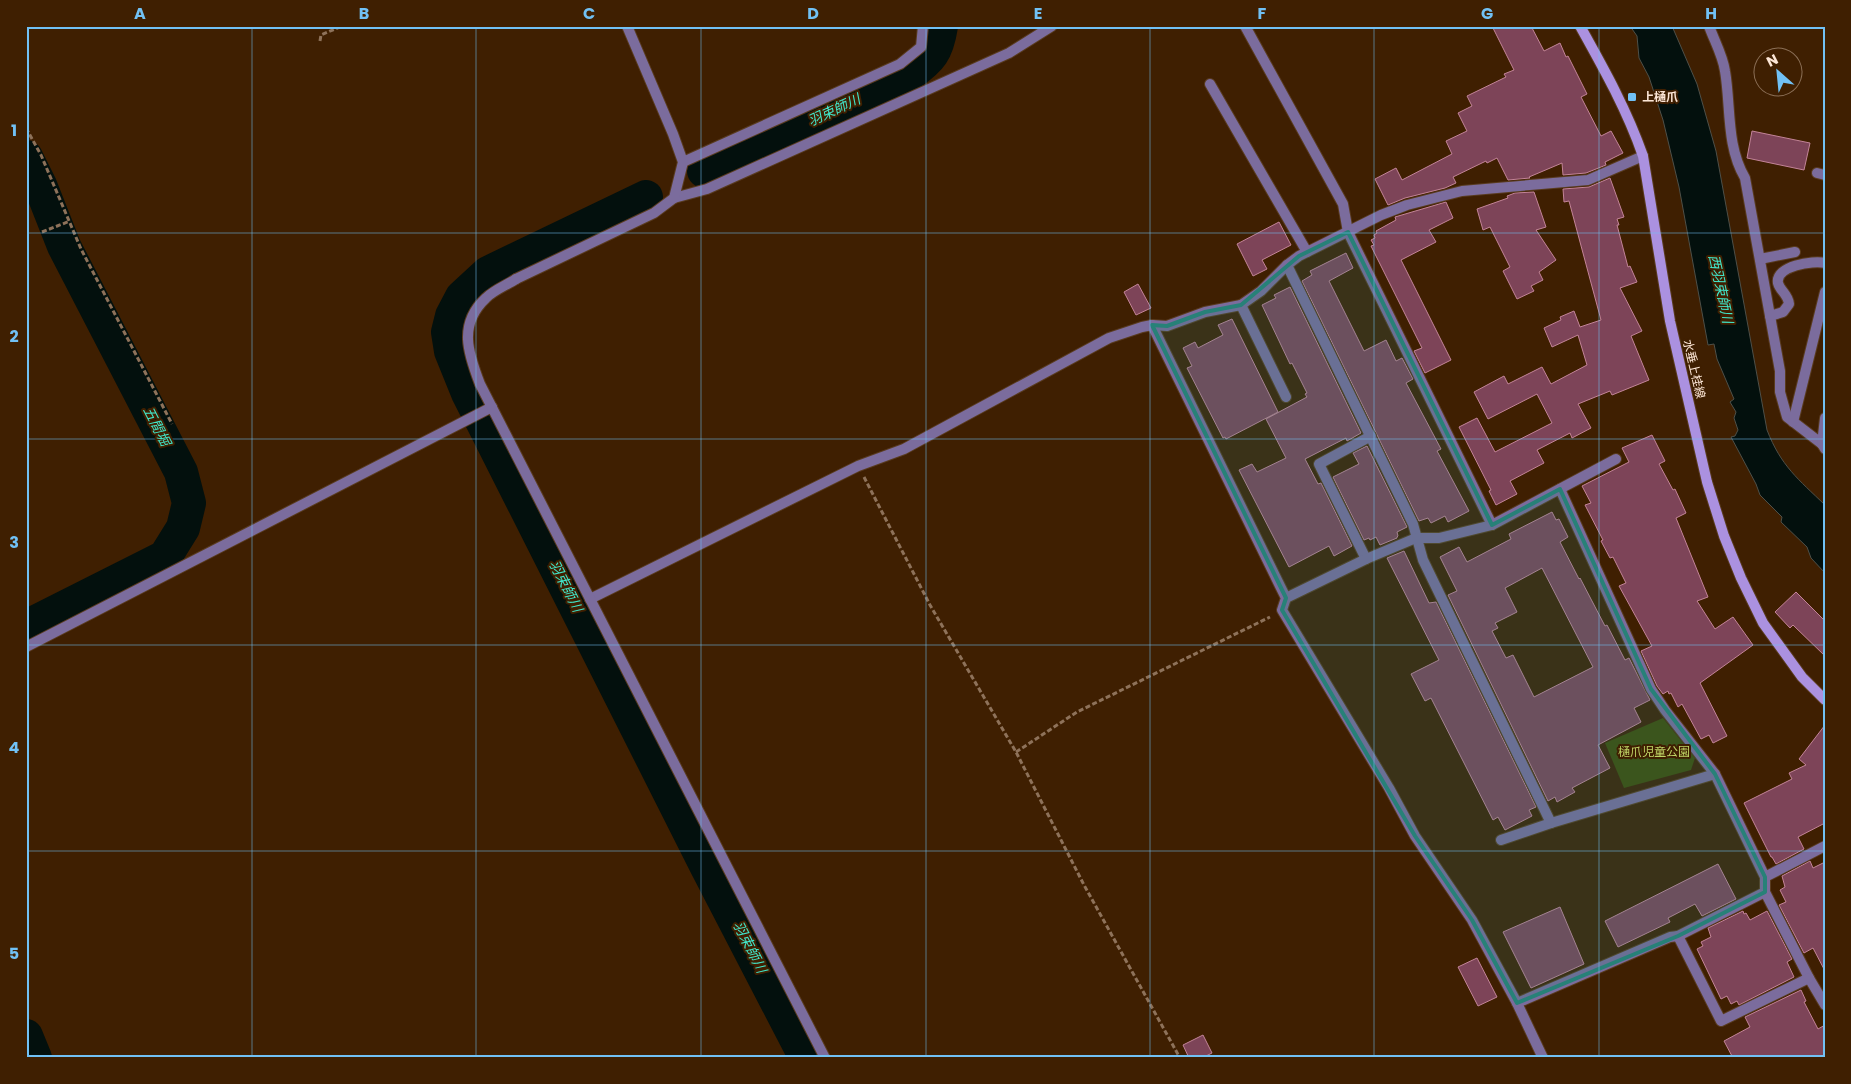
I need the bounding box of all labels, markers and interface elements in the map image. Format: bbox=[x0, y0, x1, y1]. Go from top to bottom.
text: A bbox=[134, 2, 146, 25]
text: B bbox=[359, 2, 369, 25]
text: C bbox=[583, 2, 595, 25]
text: D bbox=[807, 2, 819, 25]
text: E bbox=[1034, 2, 1042, 25]
text: F bbox=[1258, 2, 1267, 25]
text: G bbox=[1481, 2, 1493, 25]
text: H bbox=[1705, 2, 1717, 25]
north arrow bbox=[1754, 48, 1804, 98]
text: N bbox=[1763, 49, 1781, 72]
water label: 羽束師川 bbox=[804, 88, 865, 131]
place label: 上樋爪 bbox=[1642, 88, 1678, 105]
marker: 上樋爪 bbox=[1626, 91, 1638, 103]
text: 1 bbox=[11, 119, 17, 142]
water label: 西羽束師川 bbox=[1704, 253, 1738, 327]
text: 2 bbox=[9, 325, 19, 348]
street label: 水垂上桂線 bbox=[1679, 338, 1710, 400]
water label: 五間堀 bbox=[139, 403, 176, 451]
text: 3 bbox=[9, 531, 19, 554]
water label: 羽束師川 bbox=[544, 557, 589, 617]
text: 4 bbox=[9, 736, 20, 759]
park label: 樋爪児童公園 bbox=[1618, 743, 1690, 760]
water label: 羽束師川 bbox=[728, 918, 773, 978]
text: 5 bbox=[9, 942, 19, 965]

